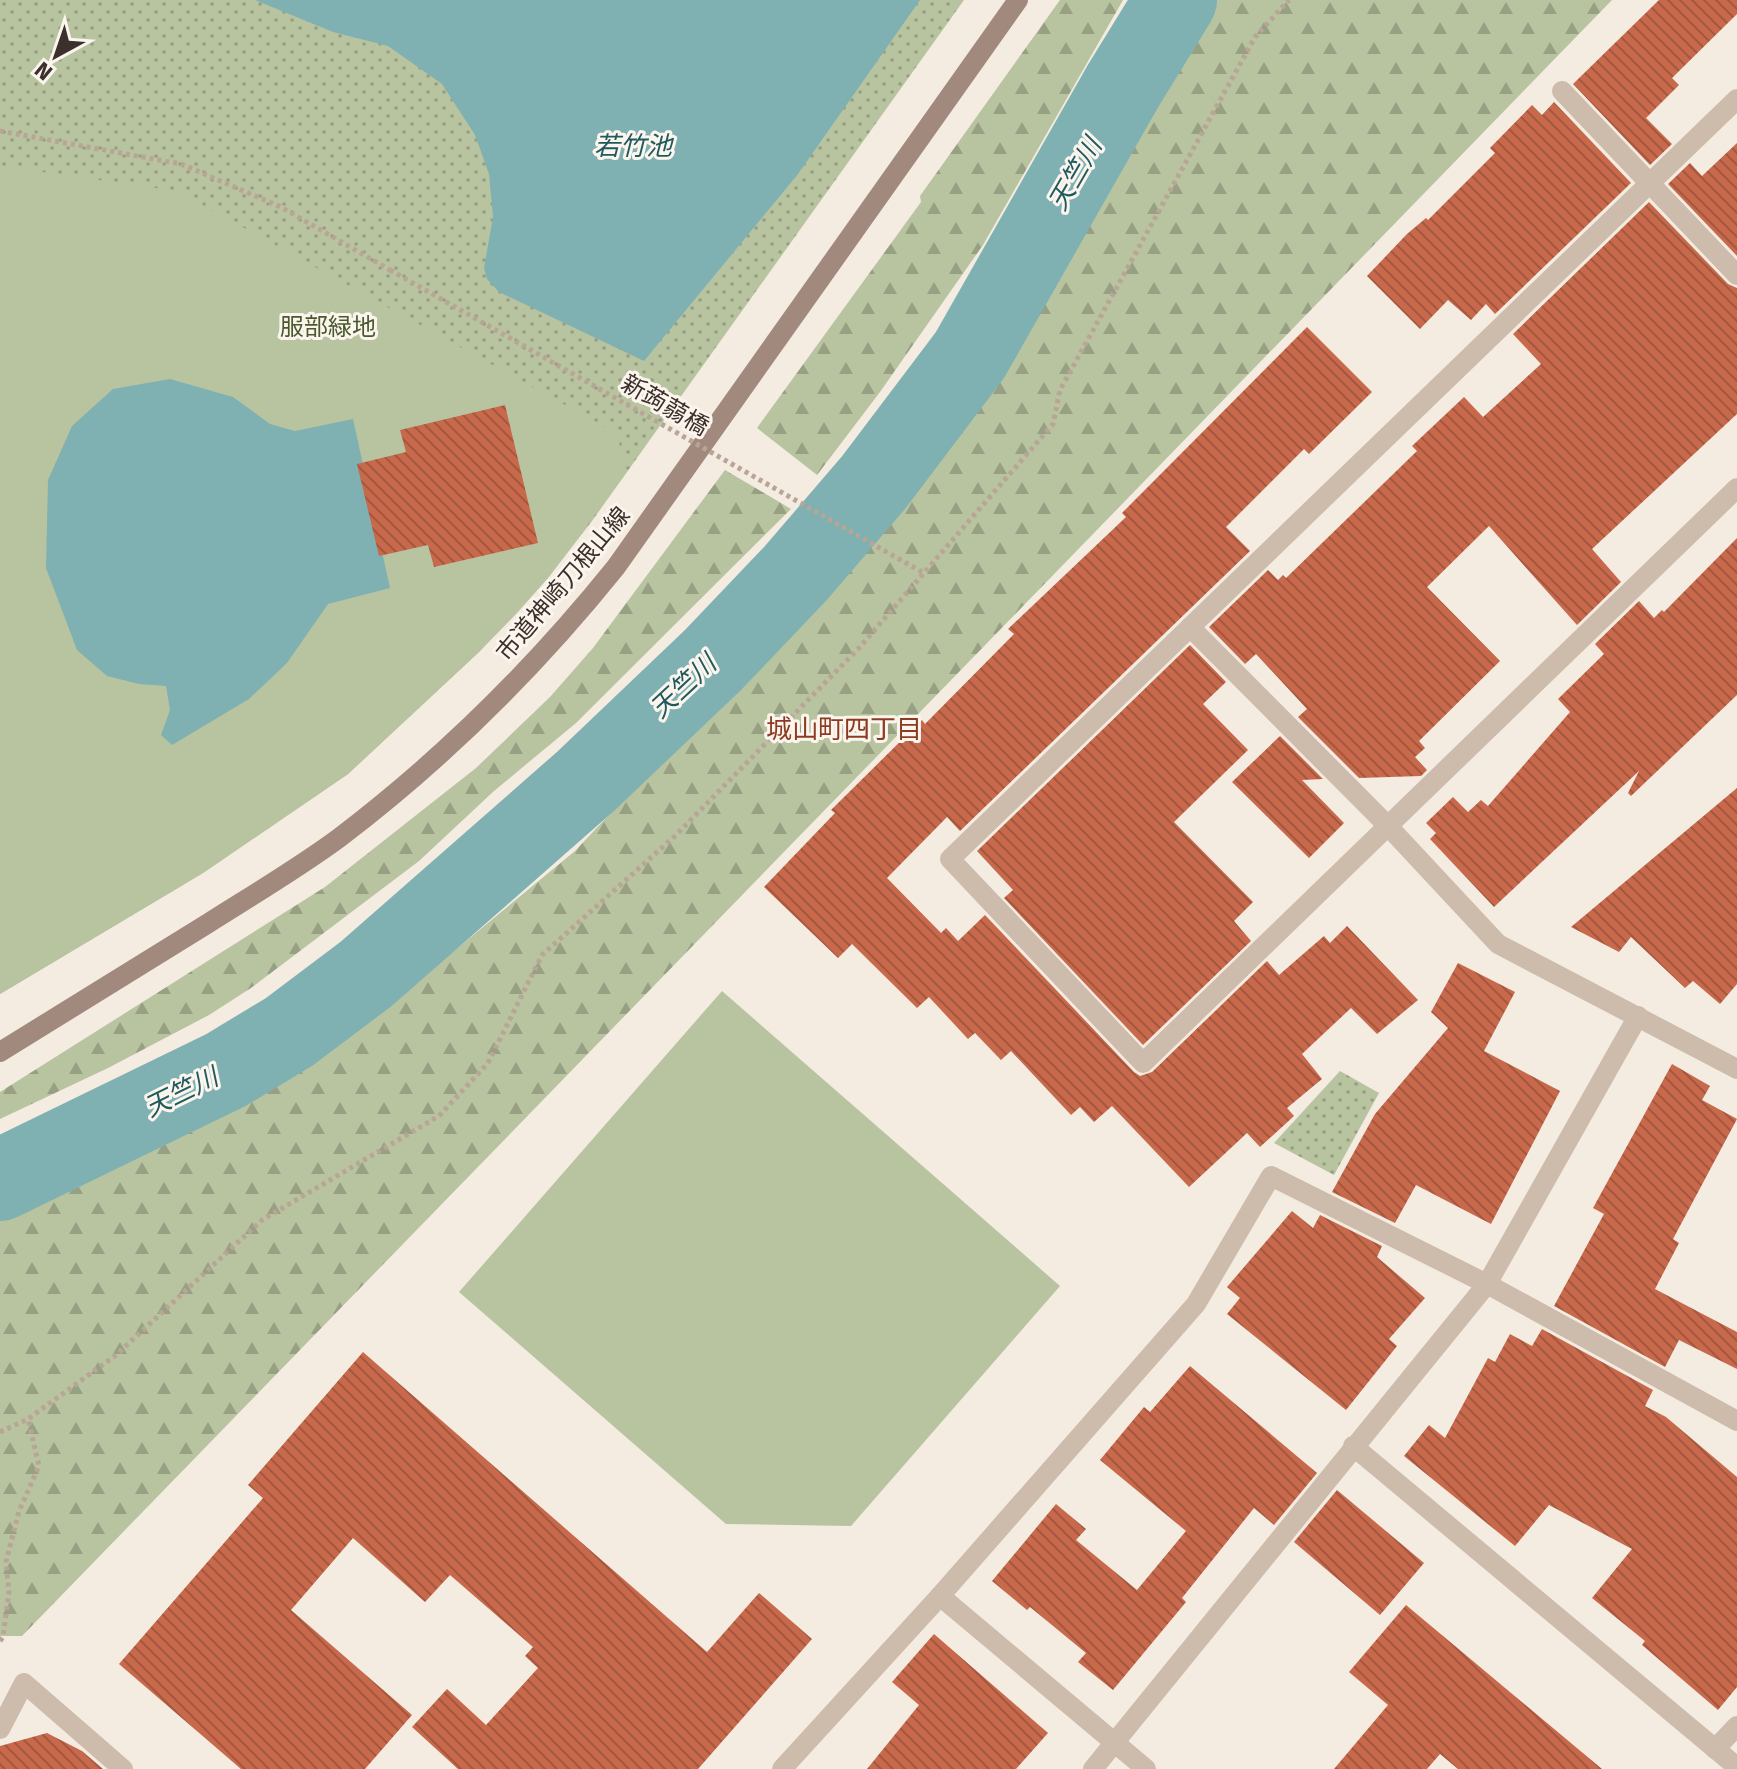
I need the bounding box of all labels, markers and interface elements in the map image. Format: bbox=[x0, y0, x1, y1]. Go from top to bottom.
north arrow bbox=[16, 16, 96, 96]
text: N bbox=[29, 56, 58, 86]
water label: 天竺川 bbox=[1043, 130, 1110, 216]
water label: 若竹池 bbox=[594, 131, 675, 162]
park label: 服部緑地 bbox=[280, 313, 376, 341]
street label: 新蒟蒻橋 bbox=[616, 369, 714, 441]
street label: 市道神崎刀根山線 bbox=[491, 501, 635, 667]
water label: 天竺川 bbox=[644, 646, 725, 724]
district label: 城山町四丁目 bbox=[766, 714, 922, 745]
water label: 天竺川 bbox=[139, 1060, 226, 1123]

